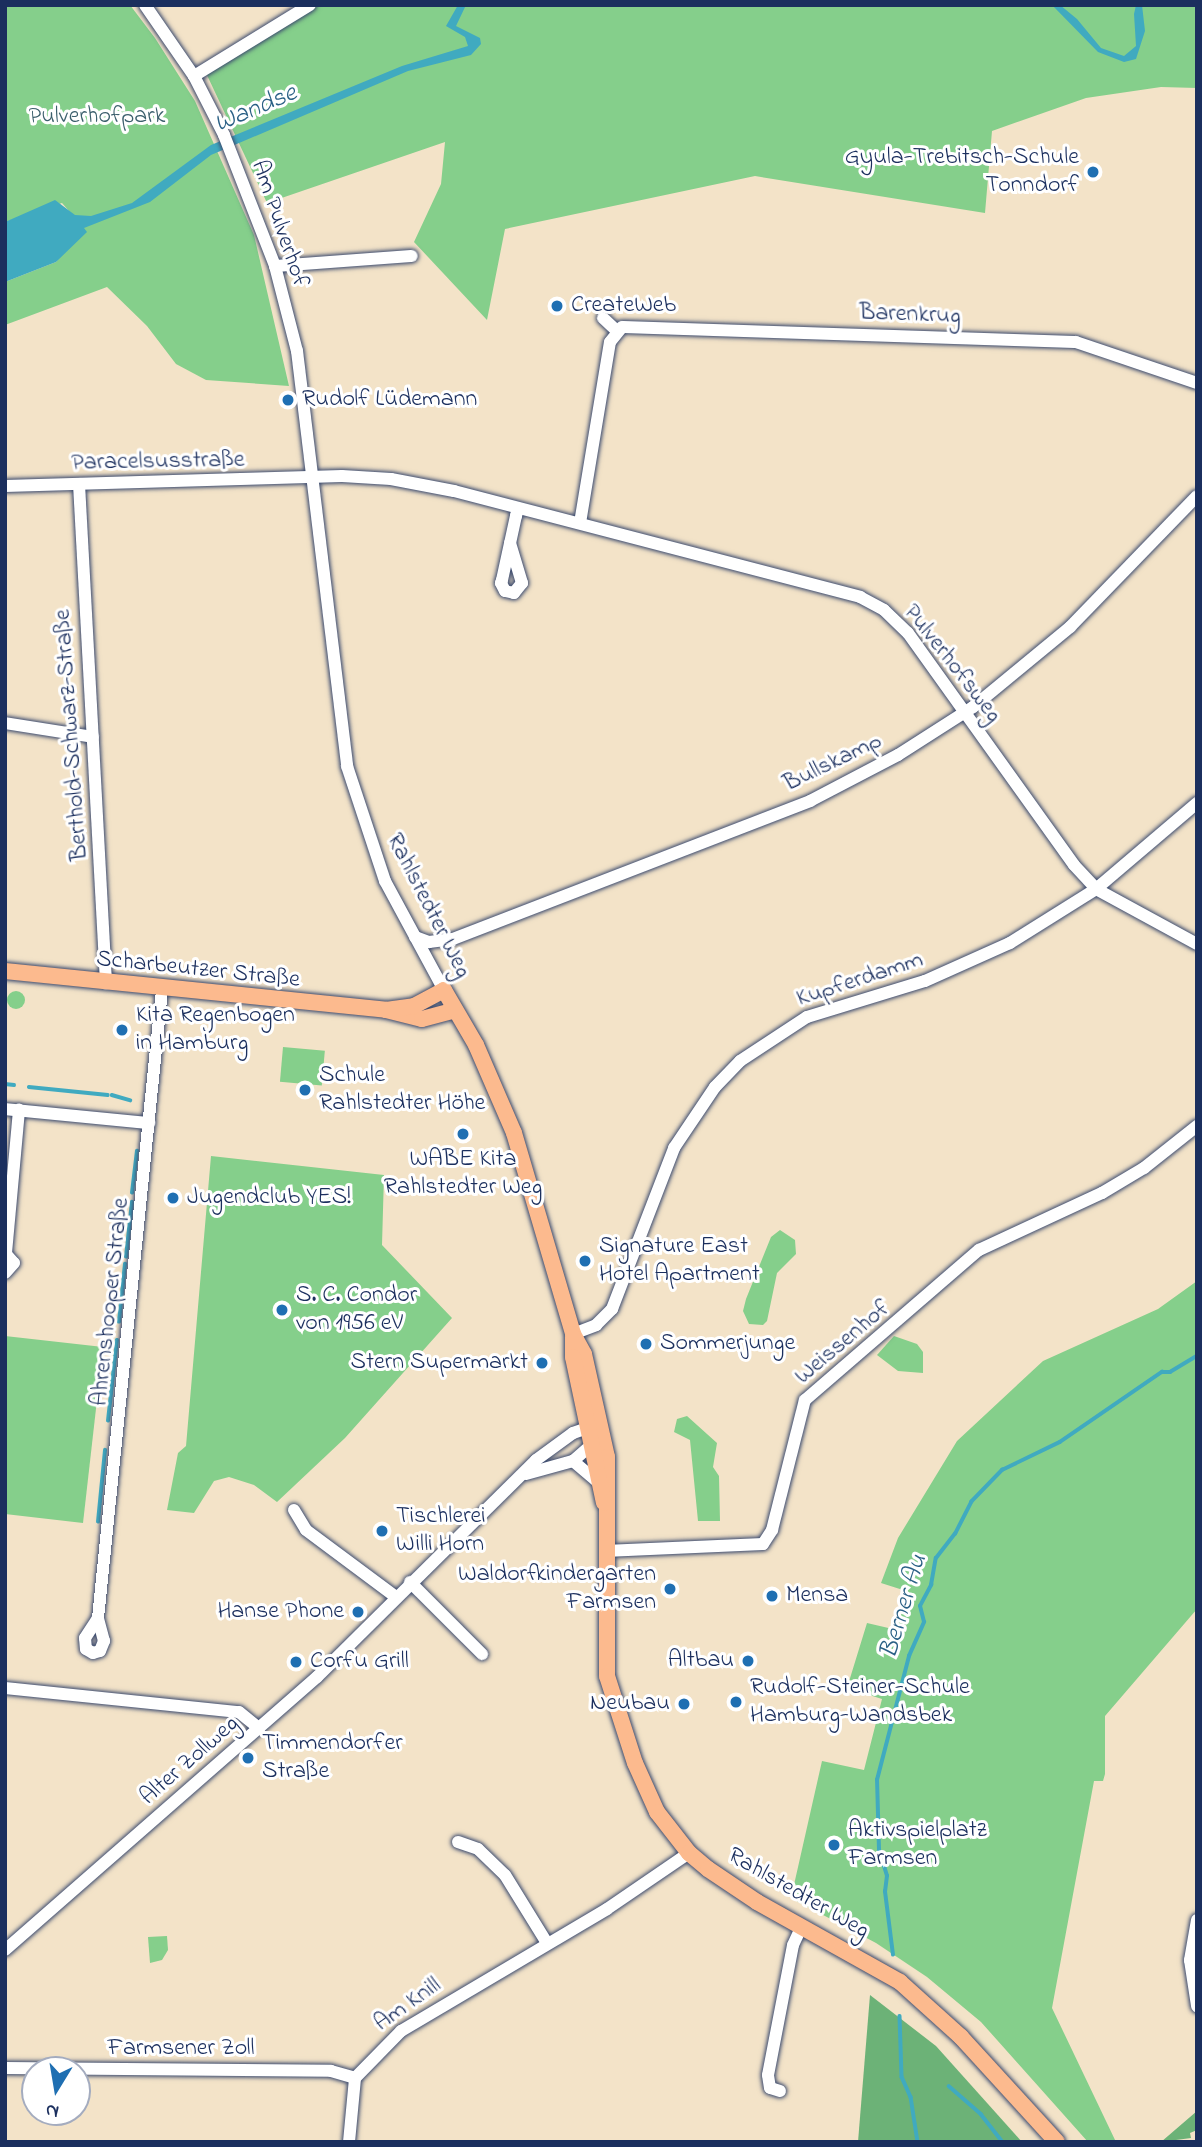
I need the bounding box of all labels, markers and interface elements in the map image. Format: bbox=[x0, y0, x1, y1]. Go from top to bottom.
water label: Wandse bbox=[210, 79, 302, 141]
park label: Pulverhofpark bbox=[29, 103, 165, 131]
place label: Gyula-Trebitsch-Schule Tonndorf bbox=[845, 144, 1079, 200]
street label: Am Pulverhof bbox=[244, 157, 314, 291]
marker: Gyula-Trebitsch-Schule Tonndorf bbox=[1085, 164, 1101, 180]
place label: CreateWeb bbox=[571, 292, 676, 320]
marker: CreateWeb bbox=[549, 298, 565, 314]
street label: Barenkrug bbox=[859, 299, 961, 331]
place label: Rudolf Lüdemann bbox=[302, 386, 477, 414]
marker: Rudolf Lüdemann bbox=[280, 392, 296, 408]
street label: Paracelsusstraße bbox=[71, 446, 245, 478]
street label: Pulverhofsweg bbox=[897, 599, 1007, 729]
street label: Berthold-Schwarz-Straße bbox=[49, 608, 95, 862]
street label: Bullskamp bbox=[779, 727, 887, 799]
street label: Rahlstedter Weg bbox=[379, 829, 477, 983]
street label: Scharbeutzer Straße bbox=[95, 945, 301, 995]
street label: Kupferdamm bbox=[793, 946, 927, 1014]
place label: Kita Regenbogen in Hamburg bbox=[136, 1002, 295, 1058]
marker: Kita Regenbogen in Hamburg bbox=[114, 1022, 130, 1038]
place label: Schule Rahlstedter Höhe bbox=[319, 1062, 485, 1118]
marker: Schule Rahlstedter Höhe bbox=[297, 1082, 313, 1098]
marker: WABE Kita Rahlstedter Weg bbox=[455, 1126, 471, 1142]
place label: WABE Kita Rahlstedter Weg bbox=[384, 1146, 542, 1202]
place label: Jugendclub YES! bbox=[187, 1184, 351, 1212]
marker: Jugendclub YES! bbox=[165, 1190, 181, 1206]
street label: Ahrenshooper Straße bbox=[86, 1196, 136, 1408]
place label: Signature East Hotel Apartment bbox=[599, 1233, 760, 1289]
marker: Signature East Hotel Apartment bbox=[577, 1253, 593, 1269]
place label: S. C. Condor von 1956 eV bbox=[296, 1282, 417, 1338]
street label: Weissenhof bbox=[789, 1295, 897, 1391]
marker: S. C. Condor von 1956 eV bbox=[274, 1302, 290, 1318]
place label: Sommerjunge bbox=[660, 1330, 795, 1358]
marker: Sommerjunge bbox=[638, 1336, 654, 1352]
place label: Stern Supermarkt bbox=[351, 1349, 528, 1377]
marker: Stern Supermarkt bbox=[534, 1355, 550, 1371]
place label: Tischlerei Willi Horn bbox=[396, 1503, 486, 1559]
marker: Tischlerei Willi Horn bbox=[374, 1523, 390, 1539]
water label: Berner Au bbox=[874, 1551, 936, 1663]
place label: Waldorfkindergarten Farmsen bbox=[458, 1561, 656, 1617]
marker: Waldorfkindergarten Farmsen bbox=[662, 1581, 678, 1597]
place label: Mensa bbox=[786, 1582, 848, 1610]
marker: Mensa bbox=[764, 1588, 780, 1604]
place label: Hanse Phone bbox=[217, 1598, 344, 1626]
marker: Hanse Phone bbox=[350, 1604, 366, 1620]
place label: Altbau bbox=[668, 1647, 734, 1675]
place label: Corfu Grill bbox=[310, 1648, 409, 1676]
marker: Altbau bbox=[740, 1653, 756, 1669]
marker: Corfu Grill bbox=[288, 1654, 304, 1670]
place label: Rudolf-Steiner-Schule Hamburg-Wandsbek bbox=[750, 1674, 970, 1730]
place label: Neubau bbox=[590, 1690, 670, 1718]
marker: Rudolf-Steiner-Schule Hamburg-Wandsbek bbox=[728, 1694, 744, 1710]
marker: Neubau bbox=[676, 1696, 692, 1712]
street label: Alter Zollweg bbox=[135, 1710, 245, 1812]
place label: Timmendorfer Straße bbox=[262, 1730, 403, 1786]
marker: Timmendorfer Straße bbox=[240, 1750, 256, 1766]
place label: Aktivspielplatz Farmsen bbox=[848, 1817, 987, 1873]
marker: Aktivspielplatz Farmsen bbox=[826, 1837, 842, 1853]
street label: Rahlstedter Weg bbox=[722, 1842, 874, 1946]
street label: Am Knill bbox=[369, 1972, 447, 2038]
street label: Farmsener Zoll bbox=[107, 2035, 255, 2063]
north arrow bbox=[21, 2056, 91, 2126]
text: N bbox=[43, 2096, 61, 2125]

